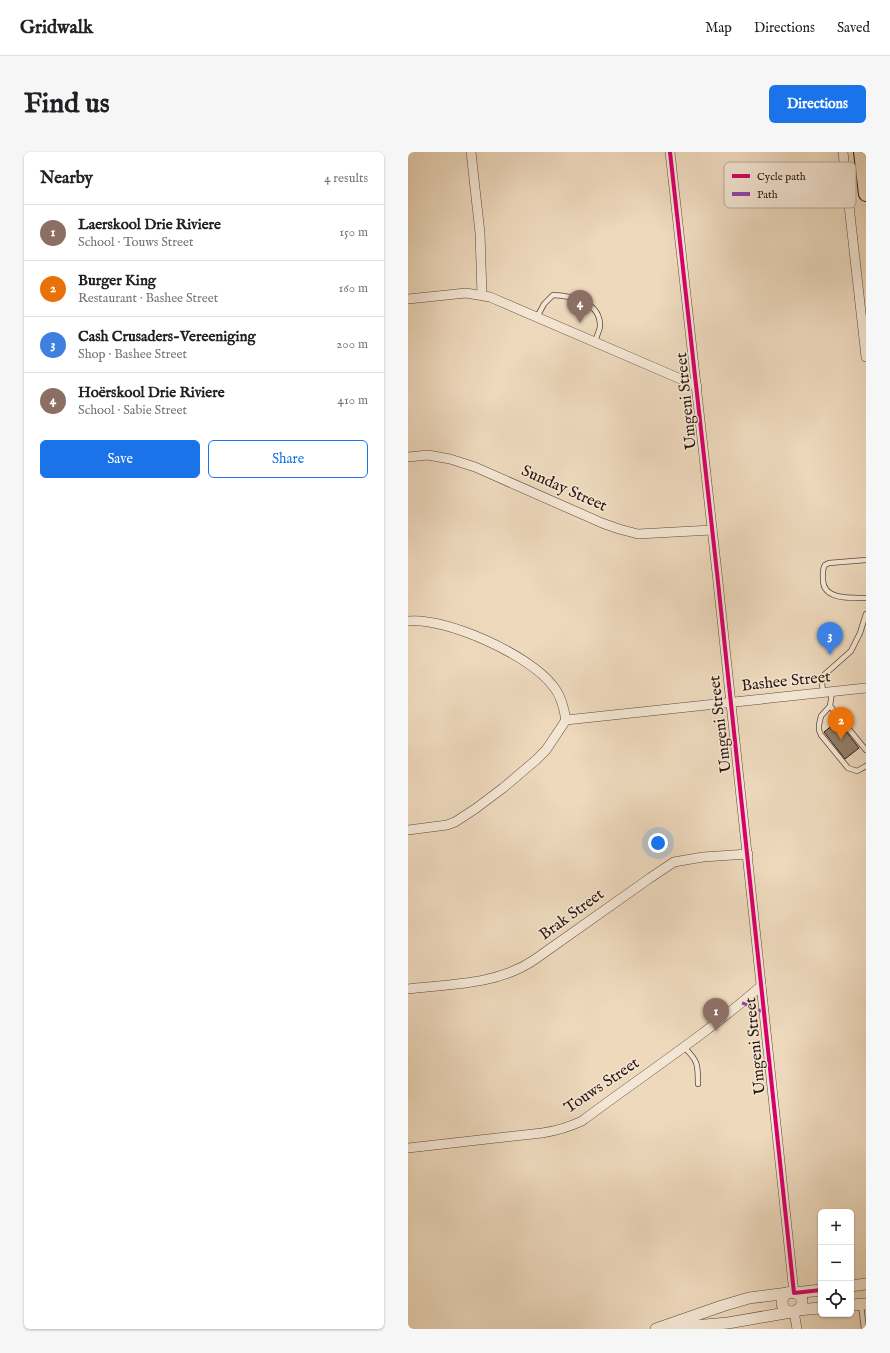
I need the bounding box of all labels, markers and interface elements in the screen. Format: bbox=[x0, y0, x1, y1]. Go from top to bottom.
text: Gridwalk bbox=[20, 16, 93, 40]
text: Map bbox=[705, 19, 732, 37]
text: Directions bbox=[754, 19, 815, 37]
text: Saved bbox=[837, 19, 870, 37]
button: Directions bbox=[769, 85, 866, 123]
text: Find us bbox=[24, 87, 110, 122]
legend bbox=[724, 162, 856, 208]
text: Nearby bbox=[40, 168, 93, 189]
text: 4 results bbox=[324, 170, 368, 187]
text: Cycle path bbox=[757, 170, 806, 184]
text: Path bbox=[757, 188, 778, 202]
text: Laerskool Drie Riviere bbox=[78, 215, 221, 234]
text: 1 bbox=[51, 224, 55, 241]
text: 150 m bbox=[339, 224, 368, 241]
text: School · Touws Street bbox=[78, 234, 193, 251]
text: Burger King bbox=[78, 271, 156, 290]
text: 2 bbox=[50, 280, 56, 297]
text: 160 m bbox=[338, 280, 368, 297]
text: Restaurant · Bashee Street bbox=[78, 290, 218, 307]
pin: 4 bbox=[567, 290, 593, 323]
text: Cash Crusaders-Vereeniging bbox=[78, 327, 256, 346]
text: 3 bbox=[51, 336, 55, 353]
text: 200 m bbox=[336, 336, 368, 353]
text: Shop · Bashee Street bbox=[78, 346, 187, 363]
street label: Umgeni Street bbox=[672, 351, 702, 451]
text: Hoërskool Drie Riviere bbox=[78, 383, 225, 402]
text: 4 bbox=[50, 392, 56, 409]
text: 410 m bbox=[338, 392, 368, 409]
text: School · Sabie Street bbox=[78, 402, 187, 419]
button: Save bbox=[40, 440, 200, 478]
button: Share bbox=[208, 440, 368, 478]
street label: Sunday Street bbox=[518, 461, 610, 517]
pin: 3 bbox=[817, 622, 843, 655]
street label: Bashee Street bbox=[740, 667, 832, 697]
street label: Umgeni Street bbox=[705, 674, 737, 774]
pin: 2 bbox=[828, 707, 854, 740]
your location bbox=[648, 833, 668, 853]
street label: Brak Street bbox=[536, 885, 609, 945]
street label: Umgeni Street bbox=[741, 996, 771, 1096]
pin: 1 bbox=[703, 998, 729, 1031]
street label: Touws Street bbox=[561, 1053, 644, 1118]
map controls bbox=[818, 1209, 854, 1317]
button: + bbox=[818, 1209, 854, 1245]
button: − bbox=[818, 1245, 854, 1281]
button: locate bbox=[818, 1281, 854, 1317]

